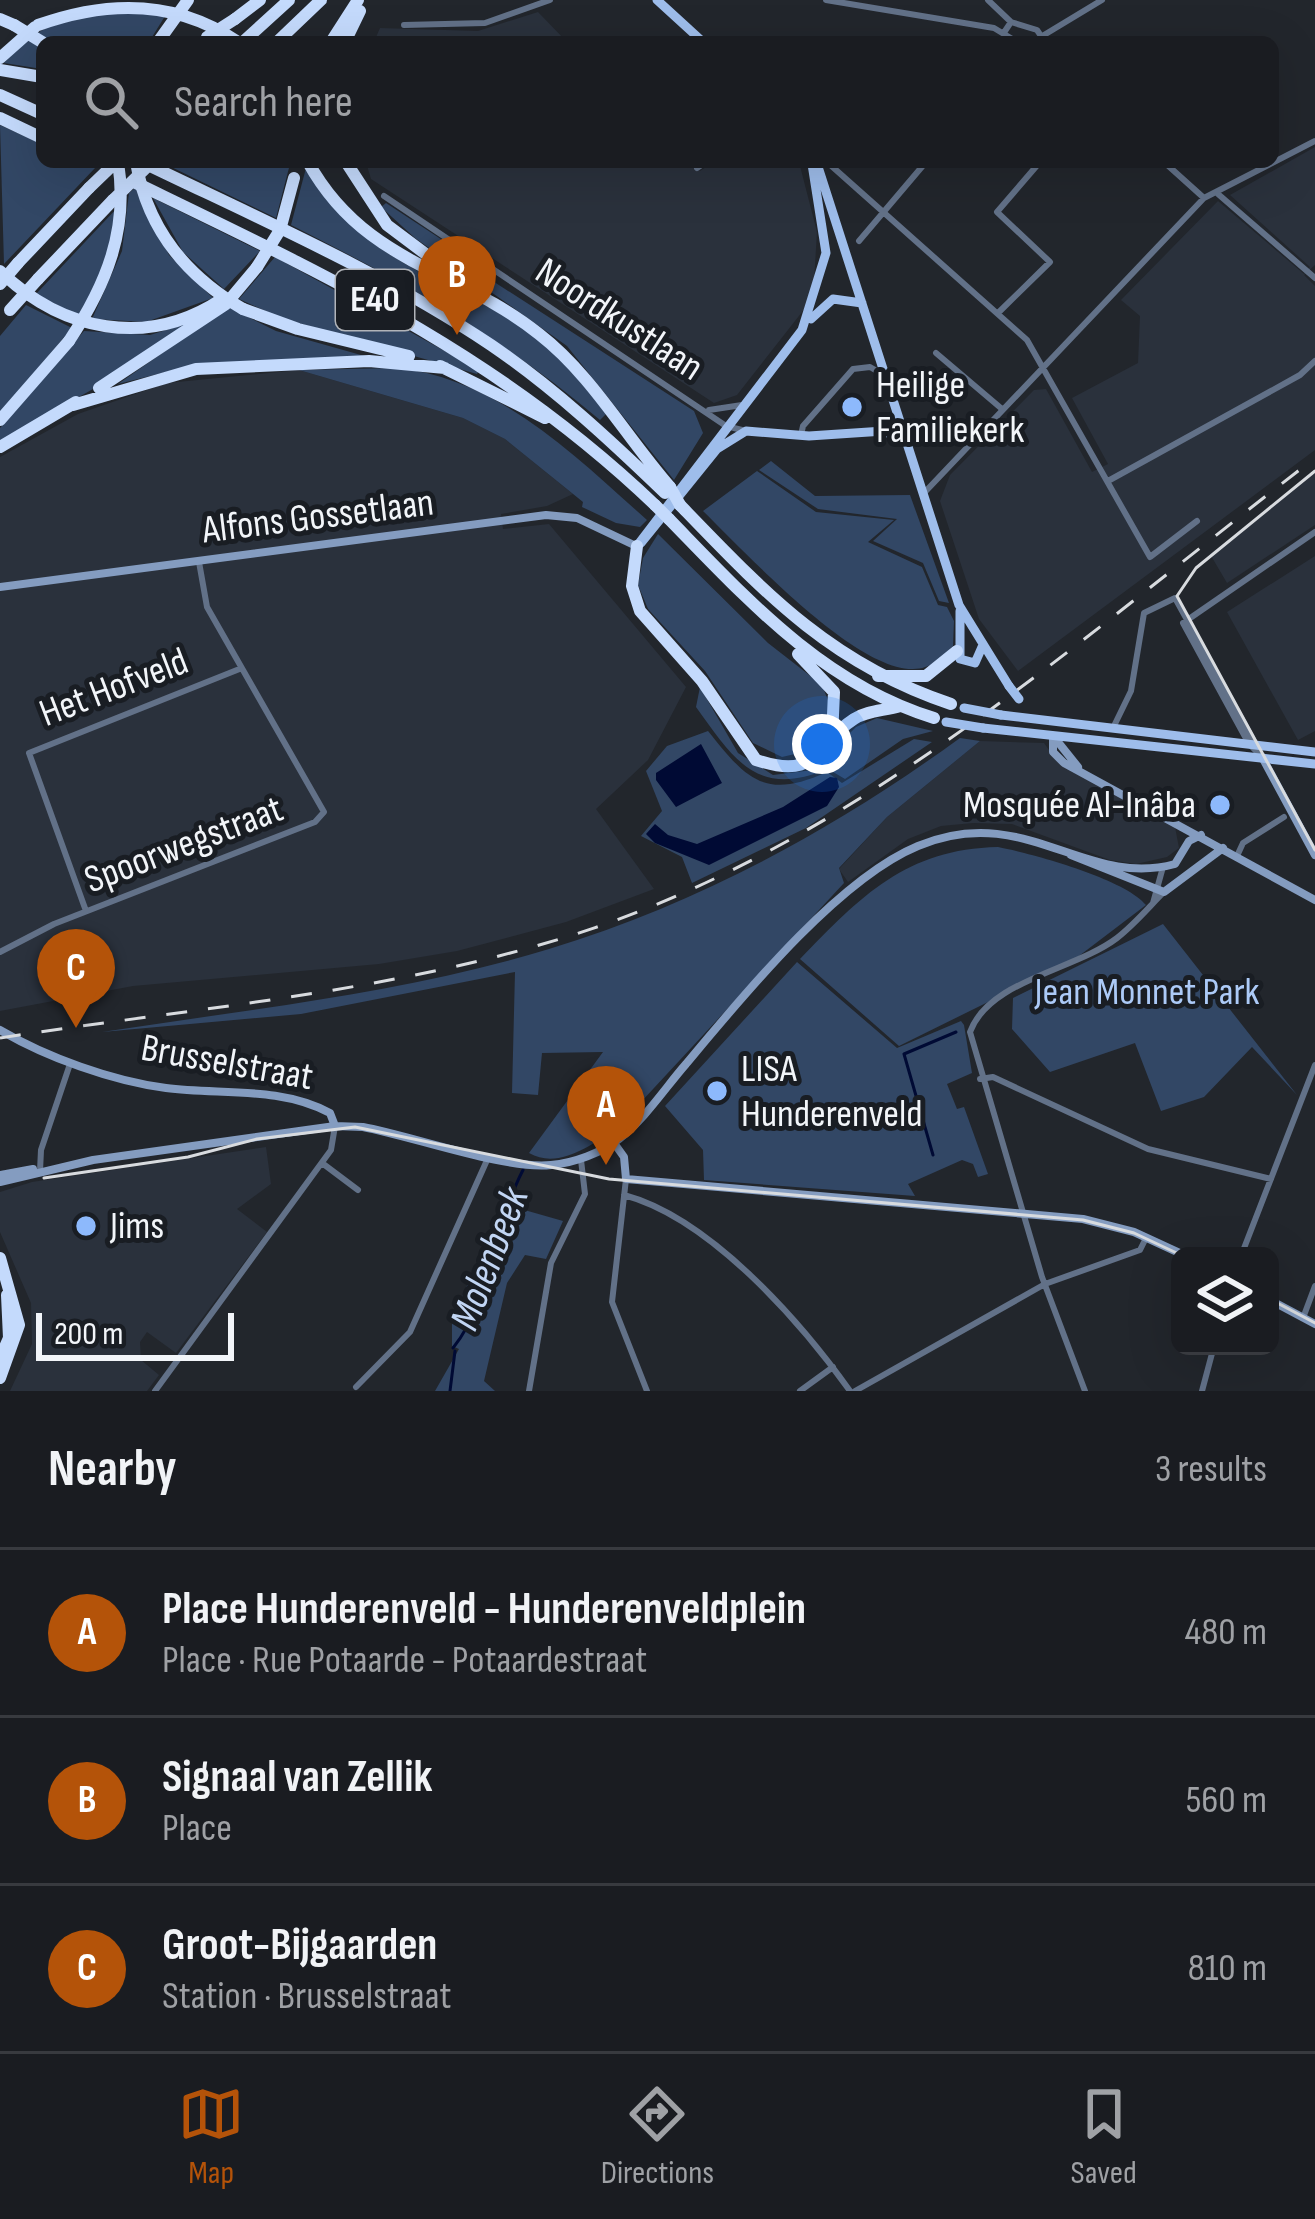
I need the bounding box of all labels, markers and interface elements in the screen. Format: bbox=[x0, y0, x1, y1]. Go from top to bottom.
search box bbox=[36, 36, 1279, 168]
icon: search bbox=[78, 69, 144, 135]
text: Search here bbox=[174, 75, 353, 130]
pin: B bbox=[418, 236, 496, 335]
street label: Noordkustlaan bbox=[526, 249, 712, 391]
road number: E40 bbox=[336, 270, 414, 330]
place label: Heilige Familiekerk bbox=[876, 362, 1025, 454]
marker: Heilige Familiekerk bbox=[839, 394, 865, 420]
street label: Alfons Gossetlaan bbox=[199, 479, 436, 555]
street label: Het Hofveld bbox=[33, 638, 195, 738]
your location bbox=[792, 714, 852, 774]
place label: Mosquée Al-Inâba bbox=[963, 782, 1196, 829]
street label: Spoorwegstraat bbox=[78, 786, 290, 904]
marker: Mosquée Al-Inâba bbox=[1207, 792, 1233, 818]
pin: C bbox=[37, 929, 115, 1028]
park label: Jean Monnet Park bbox=[1033, 969, 1260, 1016]
street label: Brusselstraat bbox=[137, 1025, 317, 1101]
place label: LISA Hunderenveld bbox=[741, 1046, 923, 1138]
pin: A bbox=[567, 1066, 645, 1165]
marker: LISA Hunderenveld bbox=[704, 1078, 730, 1104]
water label: Molenbeek bbox=[440, 1179, 541, 1337]
place label: Jims bbox=[109, 1203, 164, 1250]
marker: Jims bbox=[73, 1213, 99, 1239]
map controls bbox=[1171, 1247, 1279, 1355]
button: layers bbox=[1171, 1247, 1279, 1355]
scale bar bbox=[36, 1307, 234, 1360]
text: 200 m bbox=[54, 1314, 123, 1354]
text: Nearby bbox=[48, 1439, 177, 1500]
text: 3 results bbox=[1155, 1446, 1267, 1493]
text: Place Hunderenveld - Hunderenveldplein bbox=[162, 1582, 806, 1637]
text: A bbox=[78, 1609, 96, 1656]
text: 480 m bbox=[1185, 1609, 1267, 1656]
text: Place · Rue Potaarde - Potaardestraat bbox=[162, 1637, 647, 1684]
text: Signaal van Zellik bbox=[162, 1750, 432, 1805]
text: B bbox=[78, 1777, 96, 1824]
text: 560 m bbox=[1186, 1777, 1267, 1824]
text: Place bbox=[162, 1805, 232, 1852]
text: Groot-Bijgaarden bbox=[162, 1918, 437, 1973]
text: C bbox=[77, 1945, 97, 1992]
text: 810 m bbox=[1188, 1945, 1267, 1992]
text: Station · Brusselstraat bbox=[162, 1973, 451, 2020]
tab: Map bbox=[178, 2081, 244, 2193]
tab: Directions bbox=[601, 2081, 714, 2193]
tab: Saved bbox=[1071, 2081, 1137, 2193]

